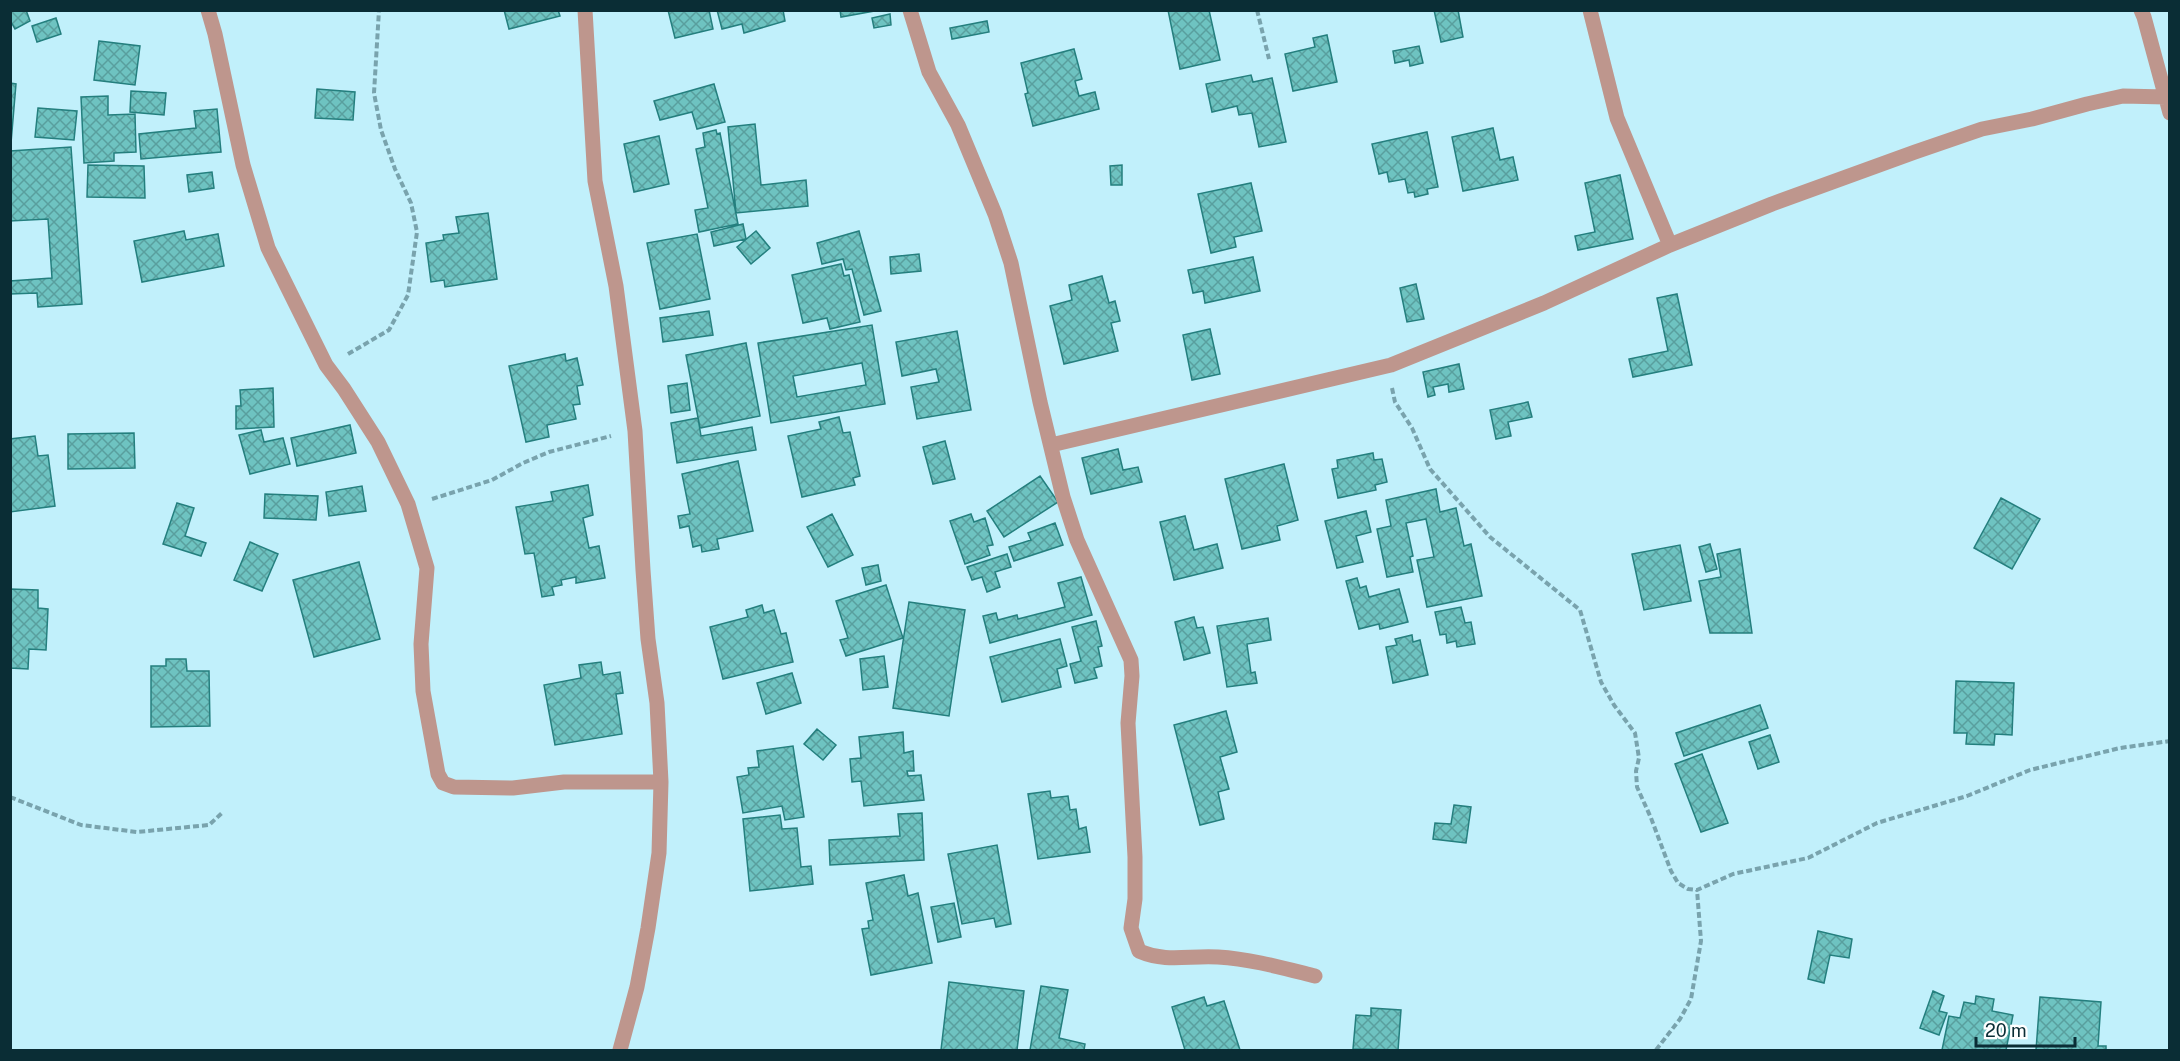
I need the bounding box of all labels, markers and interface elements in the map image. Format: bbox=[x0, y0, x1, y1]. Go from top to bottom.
scale bar bbox=[1976, 1010, 2075, 1048]
text: 20 m bbox=[1985, 1020, 2027, 1041]

